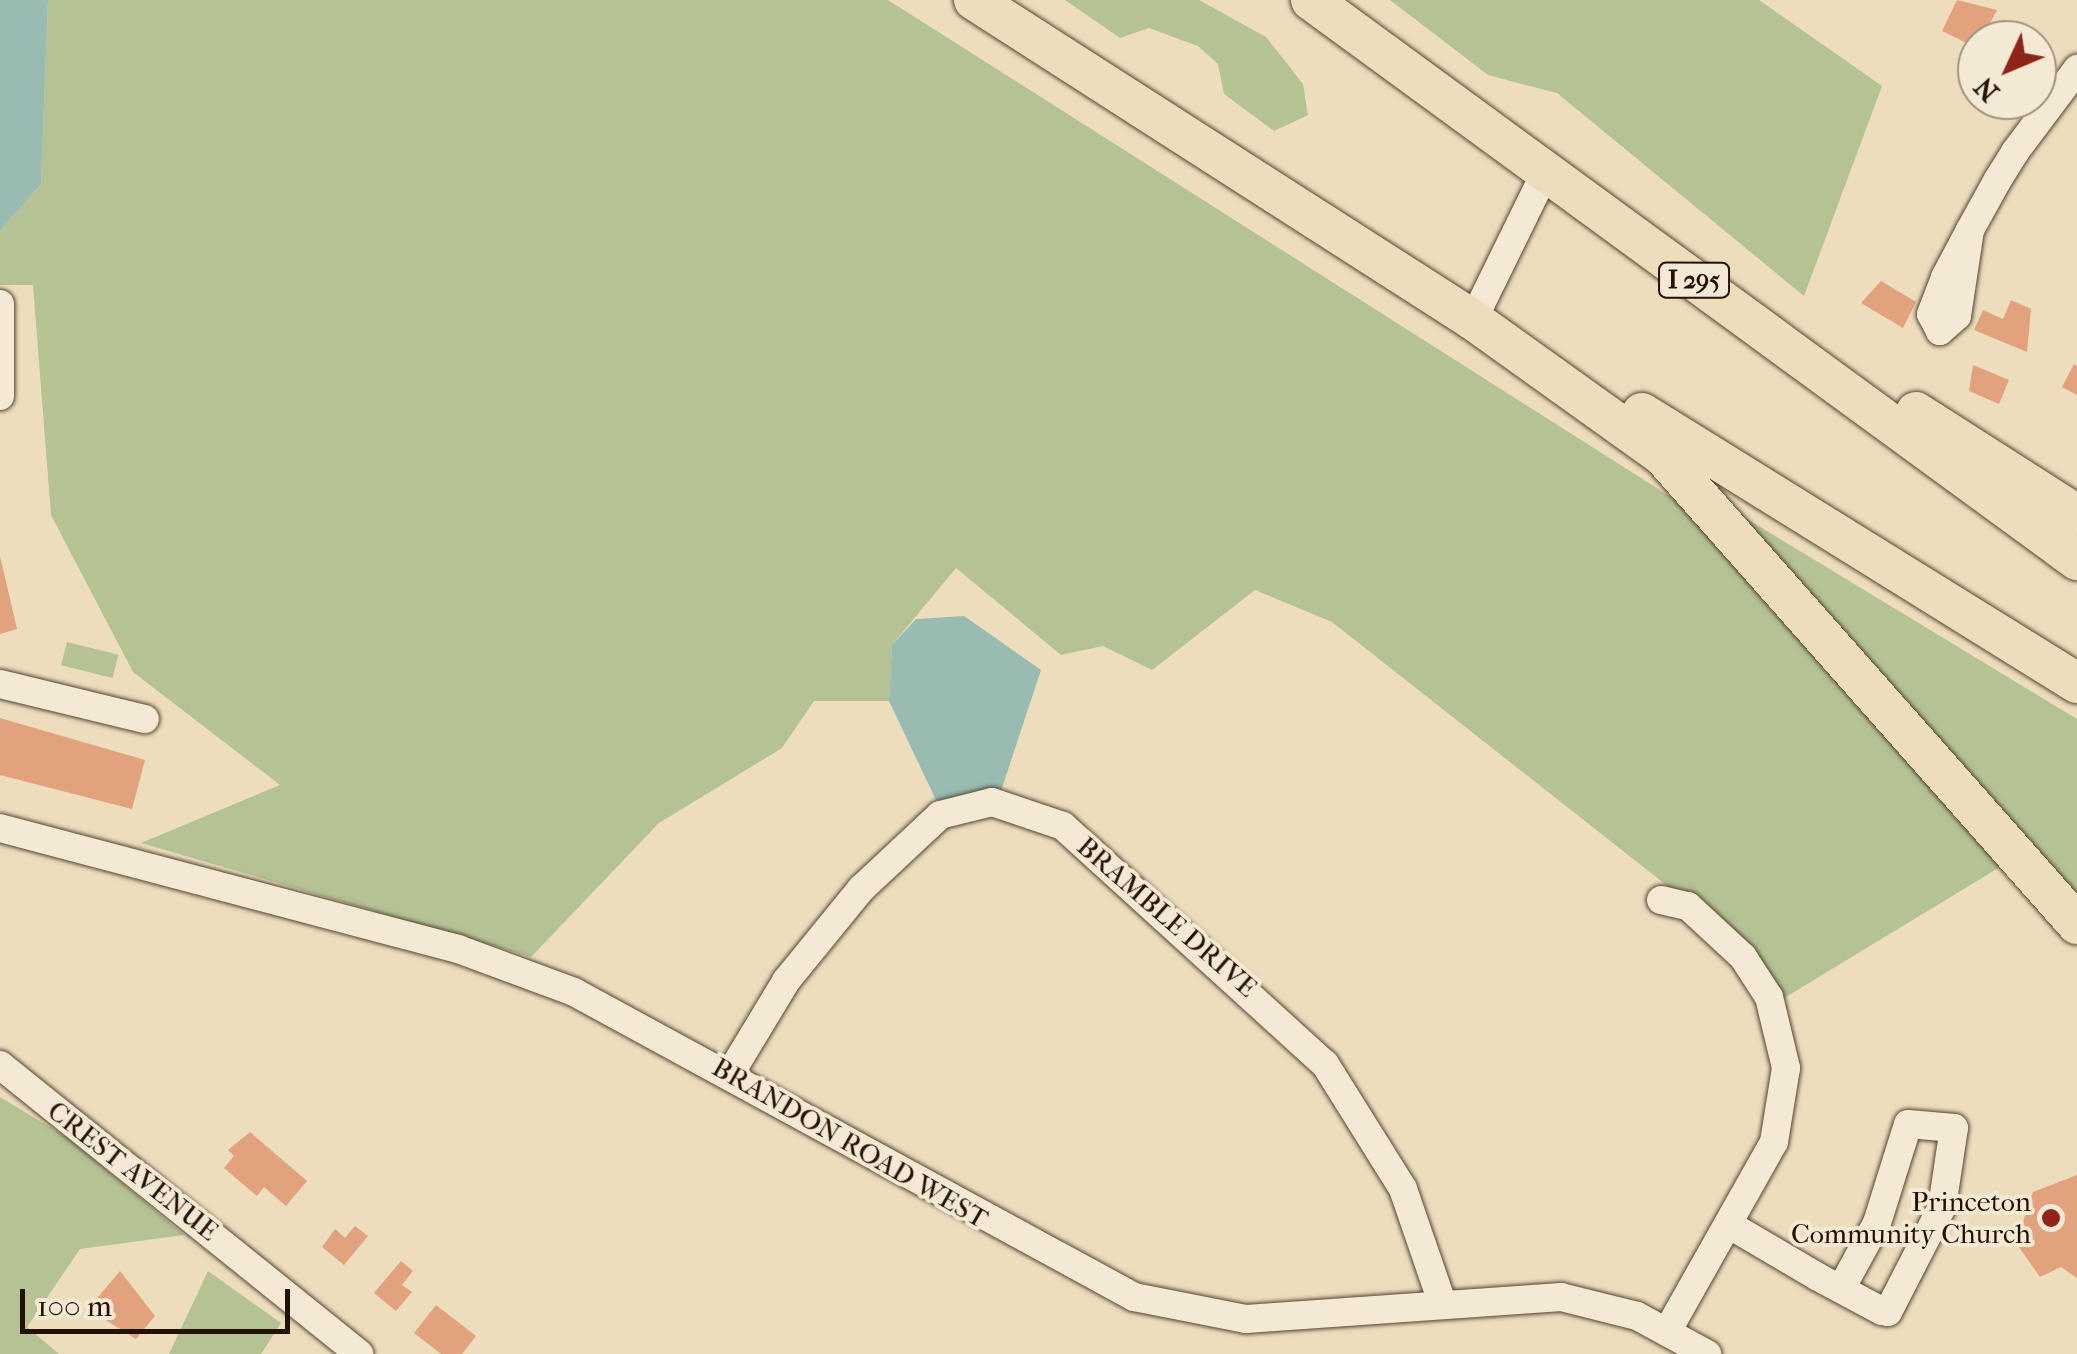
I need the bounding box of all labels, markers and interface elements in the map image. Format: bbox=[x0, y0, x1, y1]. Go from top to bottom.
north arrow bbox=[1957, 20, 2057, 120]
text: N bbox=[1967, 71, 2006, 109]
road number: I 295 bbox=[1656, 260, 1732, 300]
street label: BRAMBLE DRIVE bbox=[1070, 830, 1264, 1004]
street label: BRANDON ROAD WEST bbox=[706, 1050, 994, 1236]
street label: CREST AVENUE bbox=[41, 1094, 225, 1248]
place label: Princeton Community Church bbox=[1791, 1185, 2031, 1251]
marker: Princeton Community Church bbox=[2040, 1207, 2062, 1229]
scale bar bbox=[25, 1269, 295, 1331]
text: 100 m bbox=[37, 1289, 112, 1324]

